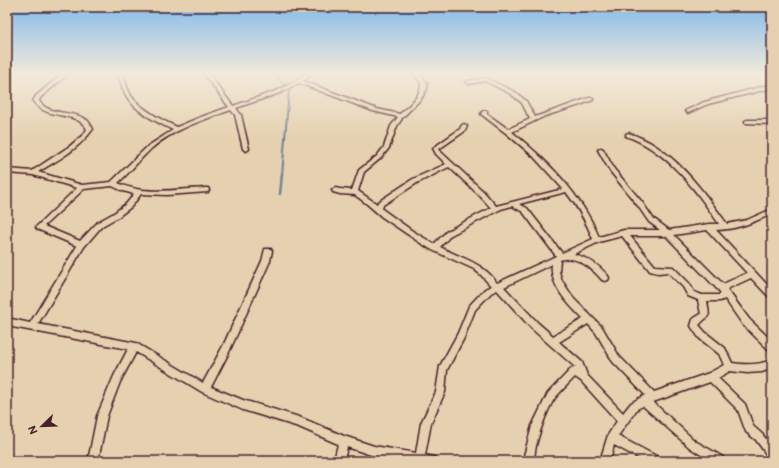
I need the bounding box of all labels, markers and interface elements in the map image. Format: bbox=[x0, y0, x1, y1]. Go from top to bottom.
north arrow bbox=[22, 406, 62, 446]
text: N bbox=[26, 423, 41, 436]

